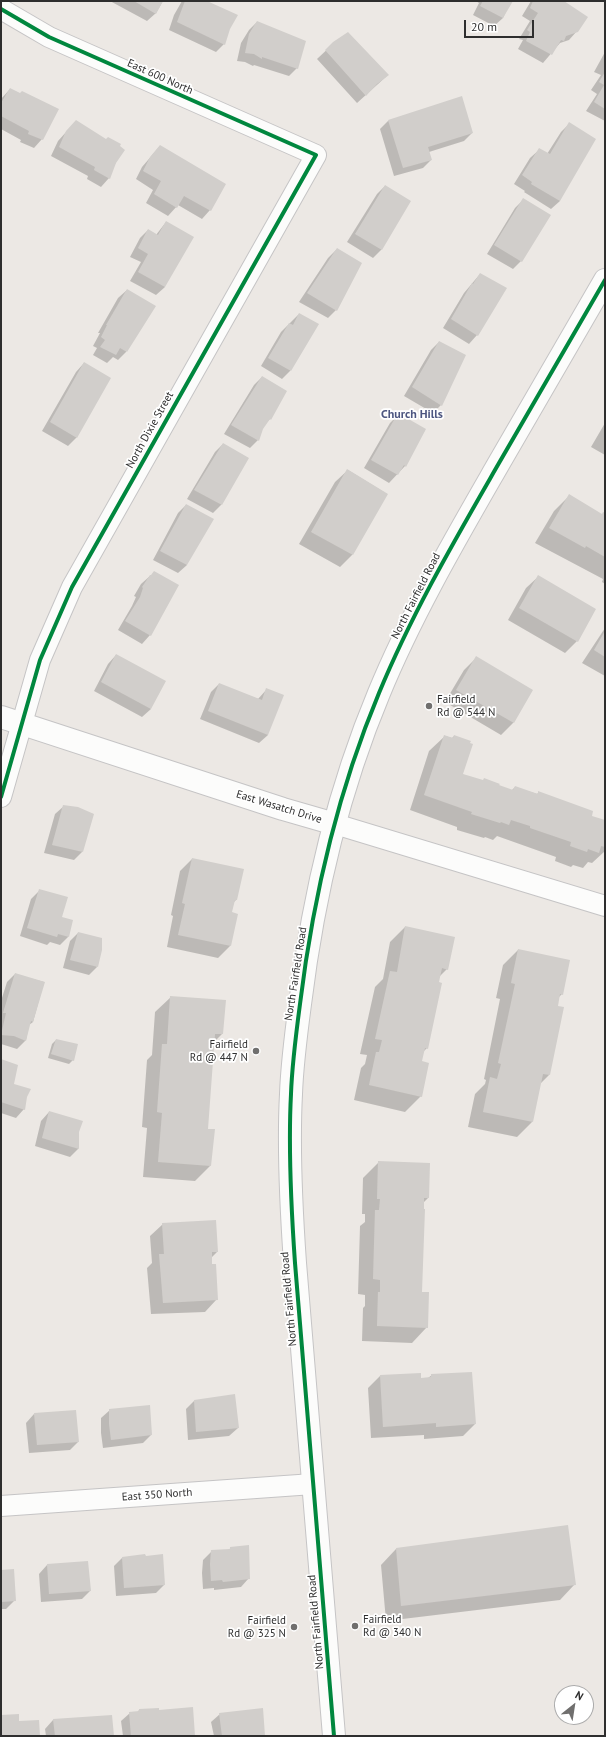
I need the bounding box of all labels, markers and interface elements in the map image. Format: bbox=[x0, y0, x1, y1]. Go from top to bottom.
scale bar bbox=[466, 12, 536, 38]
text: 20 m bbox=[471, 19, 497, 34]
street label: East 600 North bbox=[125, 57, 195, 97]
street label: North Dixie Street bbox=[124, 389, 176, 471]
district label: Church Hills bbox=[381, 408, 443, 422]
street label: North Fairfield Road bbox=[389, 551, 443, 641]
place label: Fairfield Rd @ 544 N bbox=[437, 693, 495, 719]
marker: Fairfield Rd @ 544 N bbox=[424, 701, 434, 711]
street label: East Wasatch Drive bbox=[235, 788, 323, 826]
street label: North Fairfield Road bbox=[282, 926, 310, 1022]
place label: Fairfield Rd @ 447 N bbox=[190, 1038, 248, 1064]
marker: Fairfield Rd @ 447 N bbox=[251, 1046, 261, 1056]
street label: North Fairfield Road bbox=[278, 1251, 300, 1347]
street label: East 350 North bbox=[121, 1486, 193, 1504]
street label: North Fairfield Road bbox=[305, 1574, 327, 1670]
place label: Fairfield Rd @ 340 N bbox=[363, 1613, 421, 1639]
place label: Fairfield Rd @ 325 N bbox=[228, 1614, 286, 1640]
marker: Fairfield Rd @ 340 N bbox=[350, 1621, 360, 1631]
marker: Fairfield Rd @ 325 N bbox=[289, 1622, 299, 1632]
north arrow bbox=[554, 1685, 594, 1725]
text: N bbox=[573, 1688, 586, 1703]

